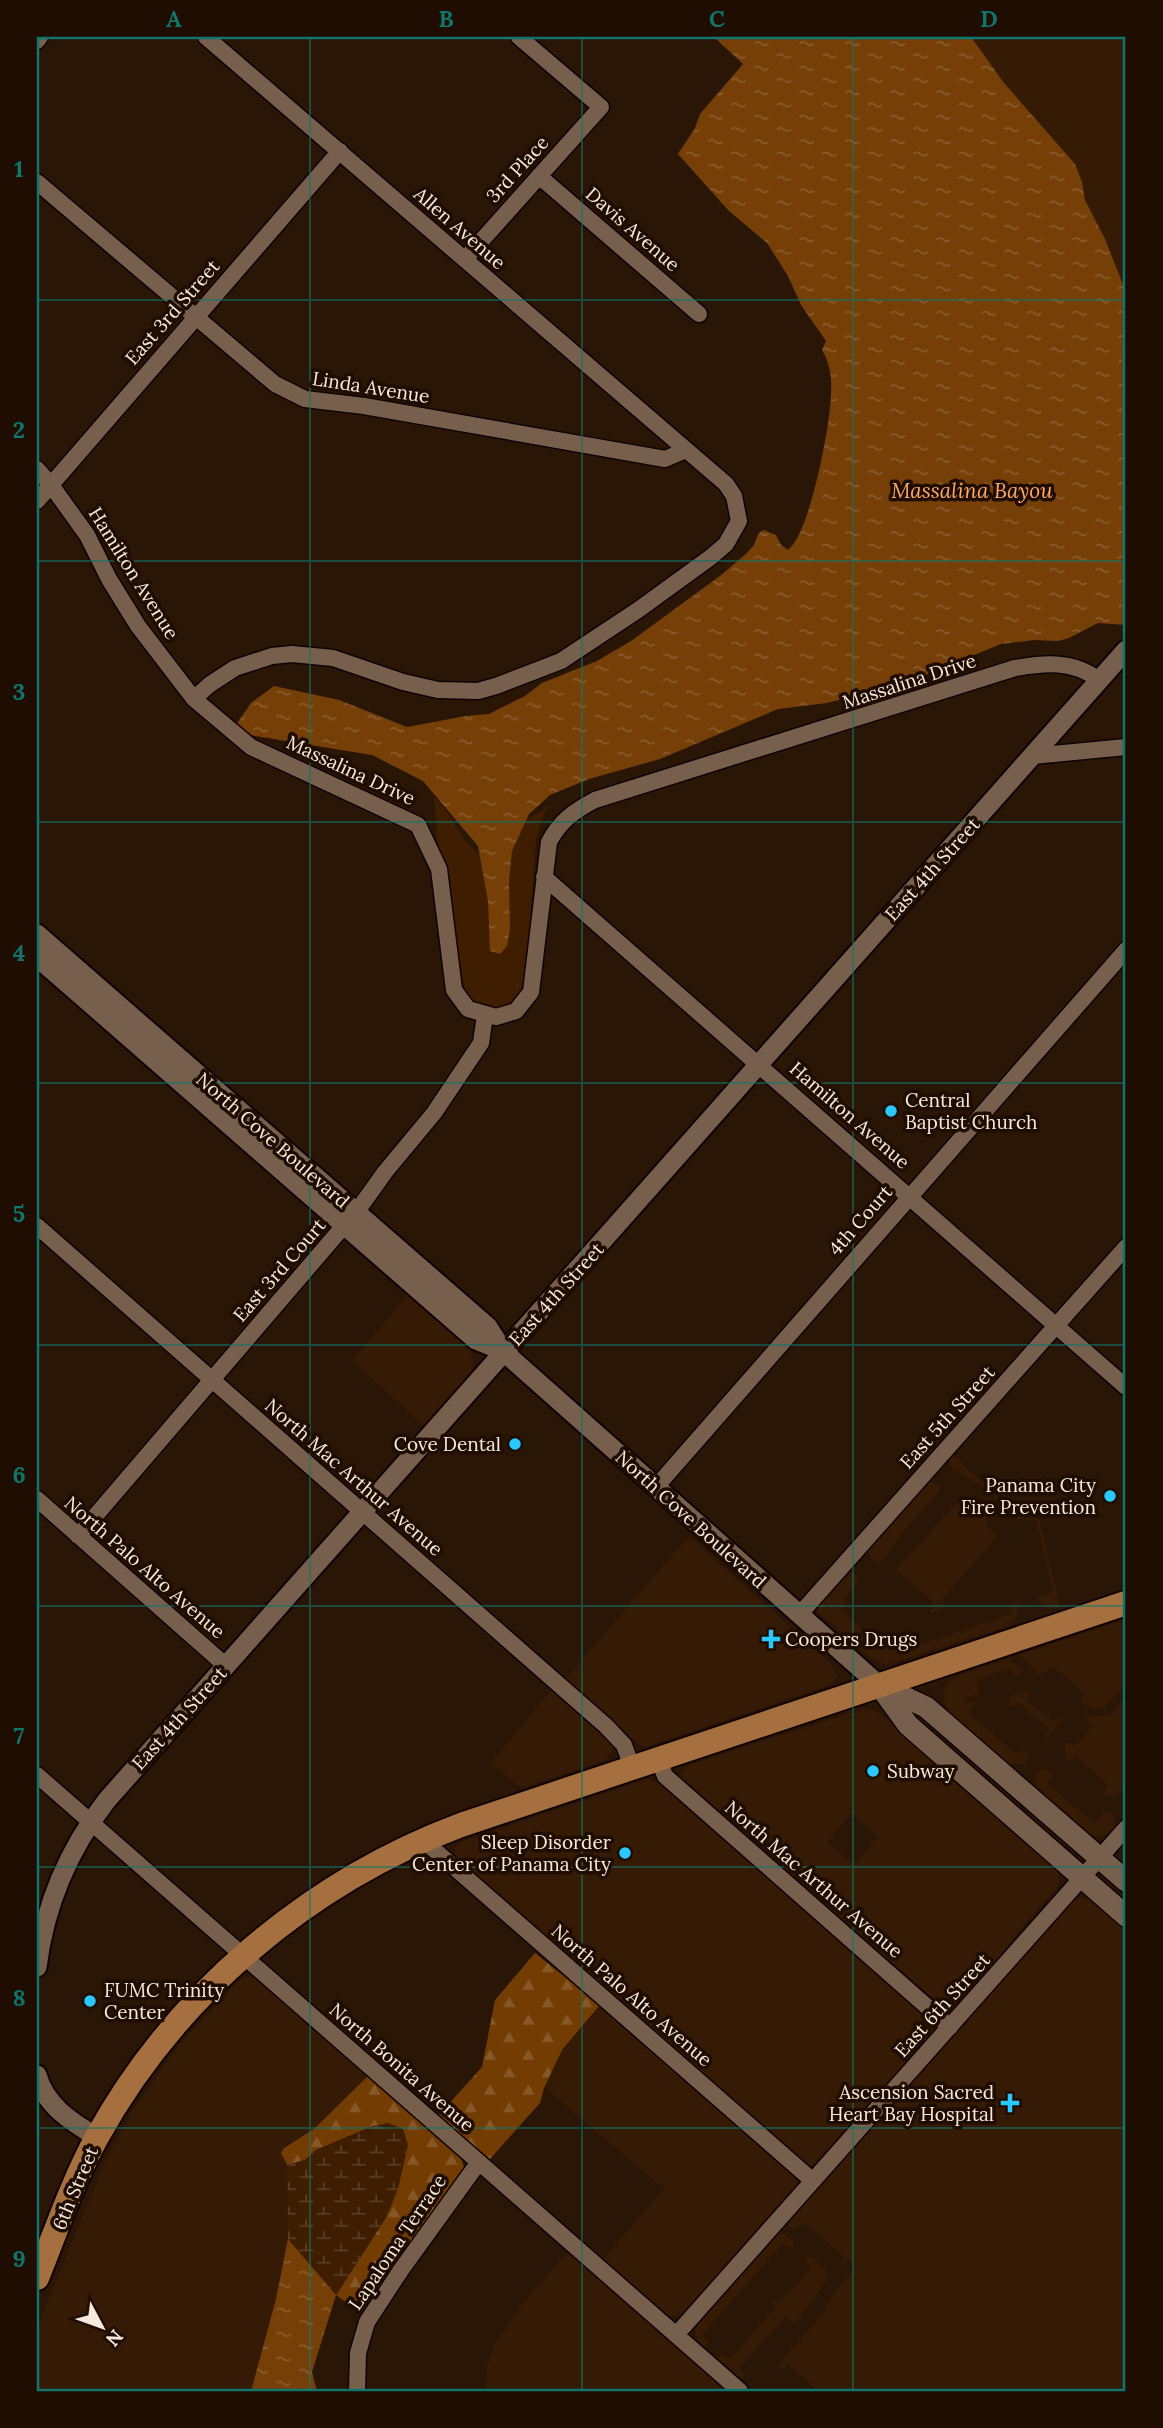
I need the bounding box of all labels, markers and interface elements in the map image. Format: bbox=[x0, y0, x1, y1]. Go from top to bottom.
text: A bbox=[166, 4, 182, 33]
text: B bbox=[438, 4, 454, 33]
text: C bbox=[709, 4, 725, 33]
text: D bbox=[980, 4, 998, 33]
street label: 3rd Place bbox=[481, 131, 553, 207]
text: 1 bbox=[14, 154, 24, 183]
street label: Allen Avenue bbox=[409, 181, 511, 274]
street label: Davis Avenue bbox=[581, 182, 685, 276]
street label: East 3rd Street bbox=[120, 254, 225, 370]
street label: Linda Avenue bbox=[311, 366, 431, 408]
text: 2 bbox=[13, 415, 25, 444]
water label: Massalina Bayou bbox=[891, 477, 1053, 504]
street label: Hamilton Avenue bbox=[84, 502, 184, 644]
street label: Massalina Drive bbox=[839, 648, 979, 714]
text: 3 bbox=[13, 677, 25, 706]
street label: Massalina Drive bbox=[283, 730, 419, 810]
street label: East 4th Street bbox=[879, 812, 985, 926]
text: 4 bbox=[13, 938, 25, 967]
street label: Hamilton Avenue bbox=[785, 1056, 915, 1174]
street label: North Cove Boulevard bbox=[192, 1067, 354, 1213]
place label: Central Baptist Church bbox=[905, 1088, 1037, 1134]
marker: Central Baptist Church bbox=[883, 1103, 899, 1119]
street label: 4th Court bbox=[823, 1179, 898, 1260]
text: 5 bbox=[13, 1199, 25, 1228]
street label: East 3rd Court bbox=[228, 1213, 331, 1327]
street label: East 4th Street bbox=[503, 1237, 609, 1351]
street label: East 5th Street bbox=[894, 1360, 1000, 1474]
street label: North Mac Arthur Avenue bbox=[260, 1393, 448, 1561]
place label: Cove Dental bbox=[394, 1432, 501, 1456]
marker: Cove Dental bbox=[507, 1436, 523, 1452]
street label: North Cove Boulevard bbox=[611, 1445, 771, 1593]
text: 6 bbox=[12, 1460, 26, 1489]
place label: Panama City Fire Prevention bbox=[961, 1473, 1096, 1519]
marker: Panama City Fire Prevention bbox=[1102, 1488, 1118, 1504]
street label: North Palo Alto Avenue bbox=[60, 1491, 230, 1643]
place label: Coopers Drugs bbox=[785, 1627, 917, 1651]
marker: Coopers Drugs bbox=[763, 1631, 779, 1647]
street label: East 4th Street bbox=[126, 1661, 232, 1775]
text: 7 bbox=[14, 1721, 25, 1750]
place label: Subway bbox=[887, 1759, 955, 1783]
marker: Subway bbox=[865, 1763, 881, 1779]
street label: North Mac Arthur Avenue bbox=[720, 1795, 908, 1963]
place label: Sleep Disorder Center of Panama City bbox=[412, 1830, 612, 1876]
marker: Sleep Disorder Center of Panama City bbox=[617, 1845, 633, 1861]
street label: North Palo Alto Avenue bbox=[547, 1919, 717, 2071]
street label: East 6th Street bbox=[889, 1948, 995, 2062]
place label: FUMC Trinity Center bbox=[104, 1978, 224, 2024]
text: 8 bbox=[12, 1983, 26, 2012]
marker: FUMC Trinity Center bbox=[82, 1993, 98, 2009]
street label: North Bonita Avenue bbox=[325, 1998, 479, 2136]
place label: Ascension Sacred Heart Bay Hospital bbox=[829, 2080, 994, 2126]
marker: Ascension Sacred Heart Bay Hospital bbox=[1000, 2093, 1020, 2113]
street label: 6th Street bbox=[47, 2142, 104, 2233]
street label: Lapaloma Terrace bbox=[343, 2170, 451, 2314]
text: 9 bbox=[12, 2244, 26, 2273]
north arrow bbox=[66, 2292, 136, 2362]
text: N bbox=[101, 2325, 129, 2352]

